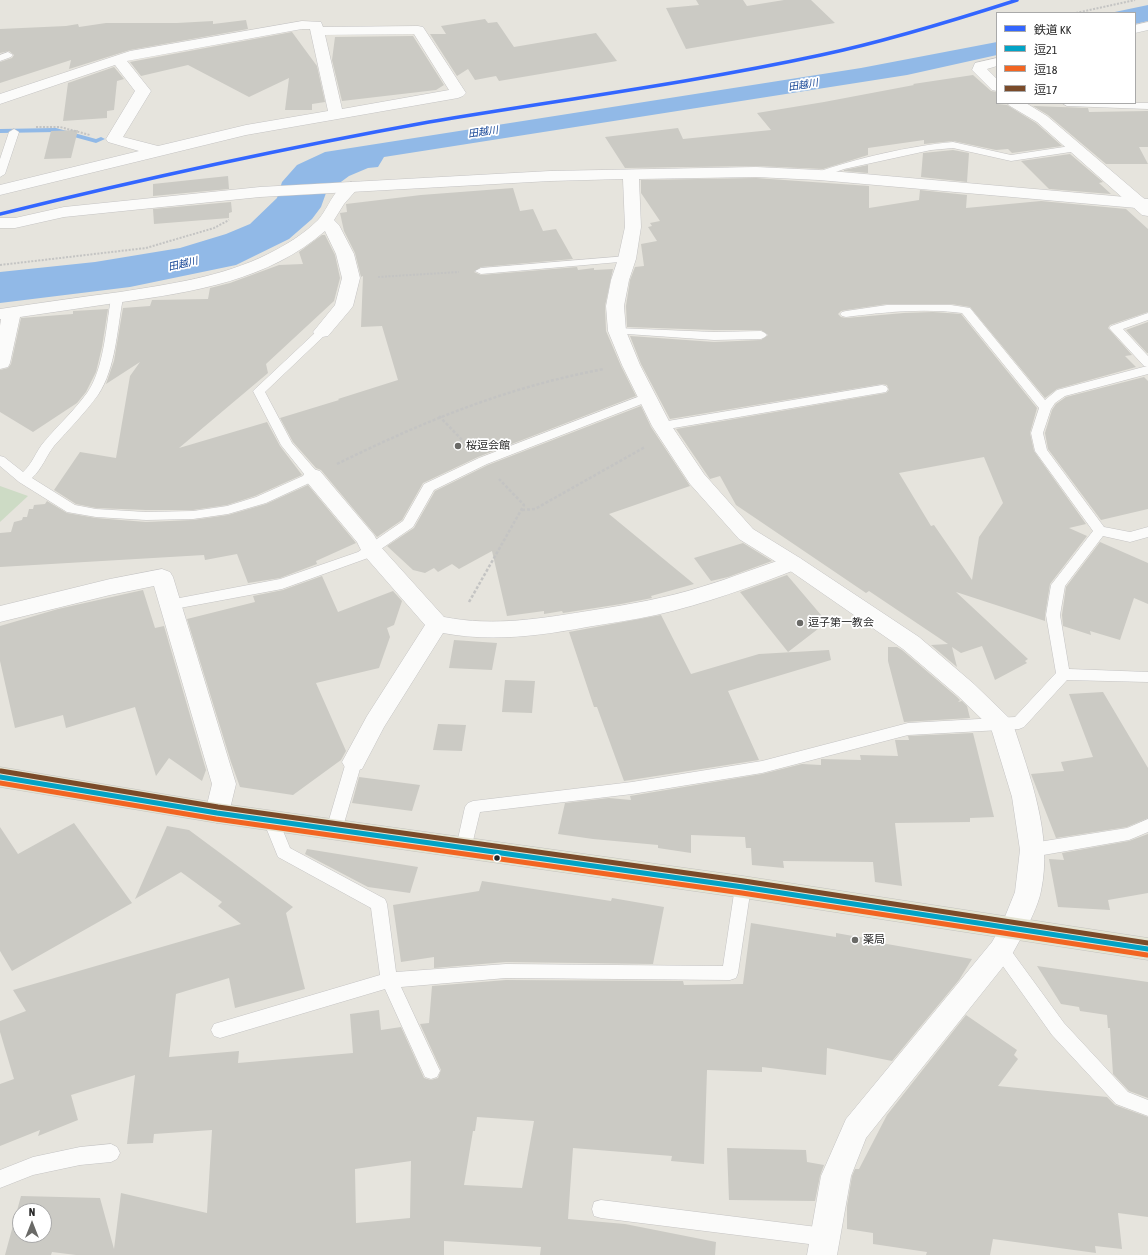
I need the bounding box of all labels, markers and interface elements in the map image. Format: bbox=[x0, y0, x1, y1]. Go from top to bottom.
legend bbox=[996, 12, 1136, 104]
text: 鉄道 KK bbox=[1034, 23, 1071, 37]
text: 逗21 bbox=[1034, 43, 1057, 57]
text: 逗18 bbox=[1034, 63, 1057, 77]
water label: 田越川 bbox=[787, 77, 819, 93]
text: 逗17 bbox=[1034, 83, 1057, 97]
water label: 田越川 bbox=[467, 124, 499, 140]
water label: 田越川 bbox=[167, 255, 199, 273]
place label: 桜逗会館 bbox=[466, 439, 510, 453]
marker: 桜逗会館 bbox=[453, 441, 463, 451]
place label: 逗子第一教会 bbox=[808, 616, 874, 630]
marker: 逗子第一教会 bbox=[795, 618, 805, 628]
unlabelled marker bbox=[492, 853, 502, 863]
place label: 薬局 bbox=[863, 933, 885, 947]
marker: 薬局 bbox=[850, 935, 860, 945]
north arrow bbox=[12, 1203, 52, 1243]
text: N bbox=[29, 1206, 35, 1218]

